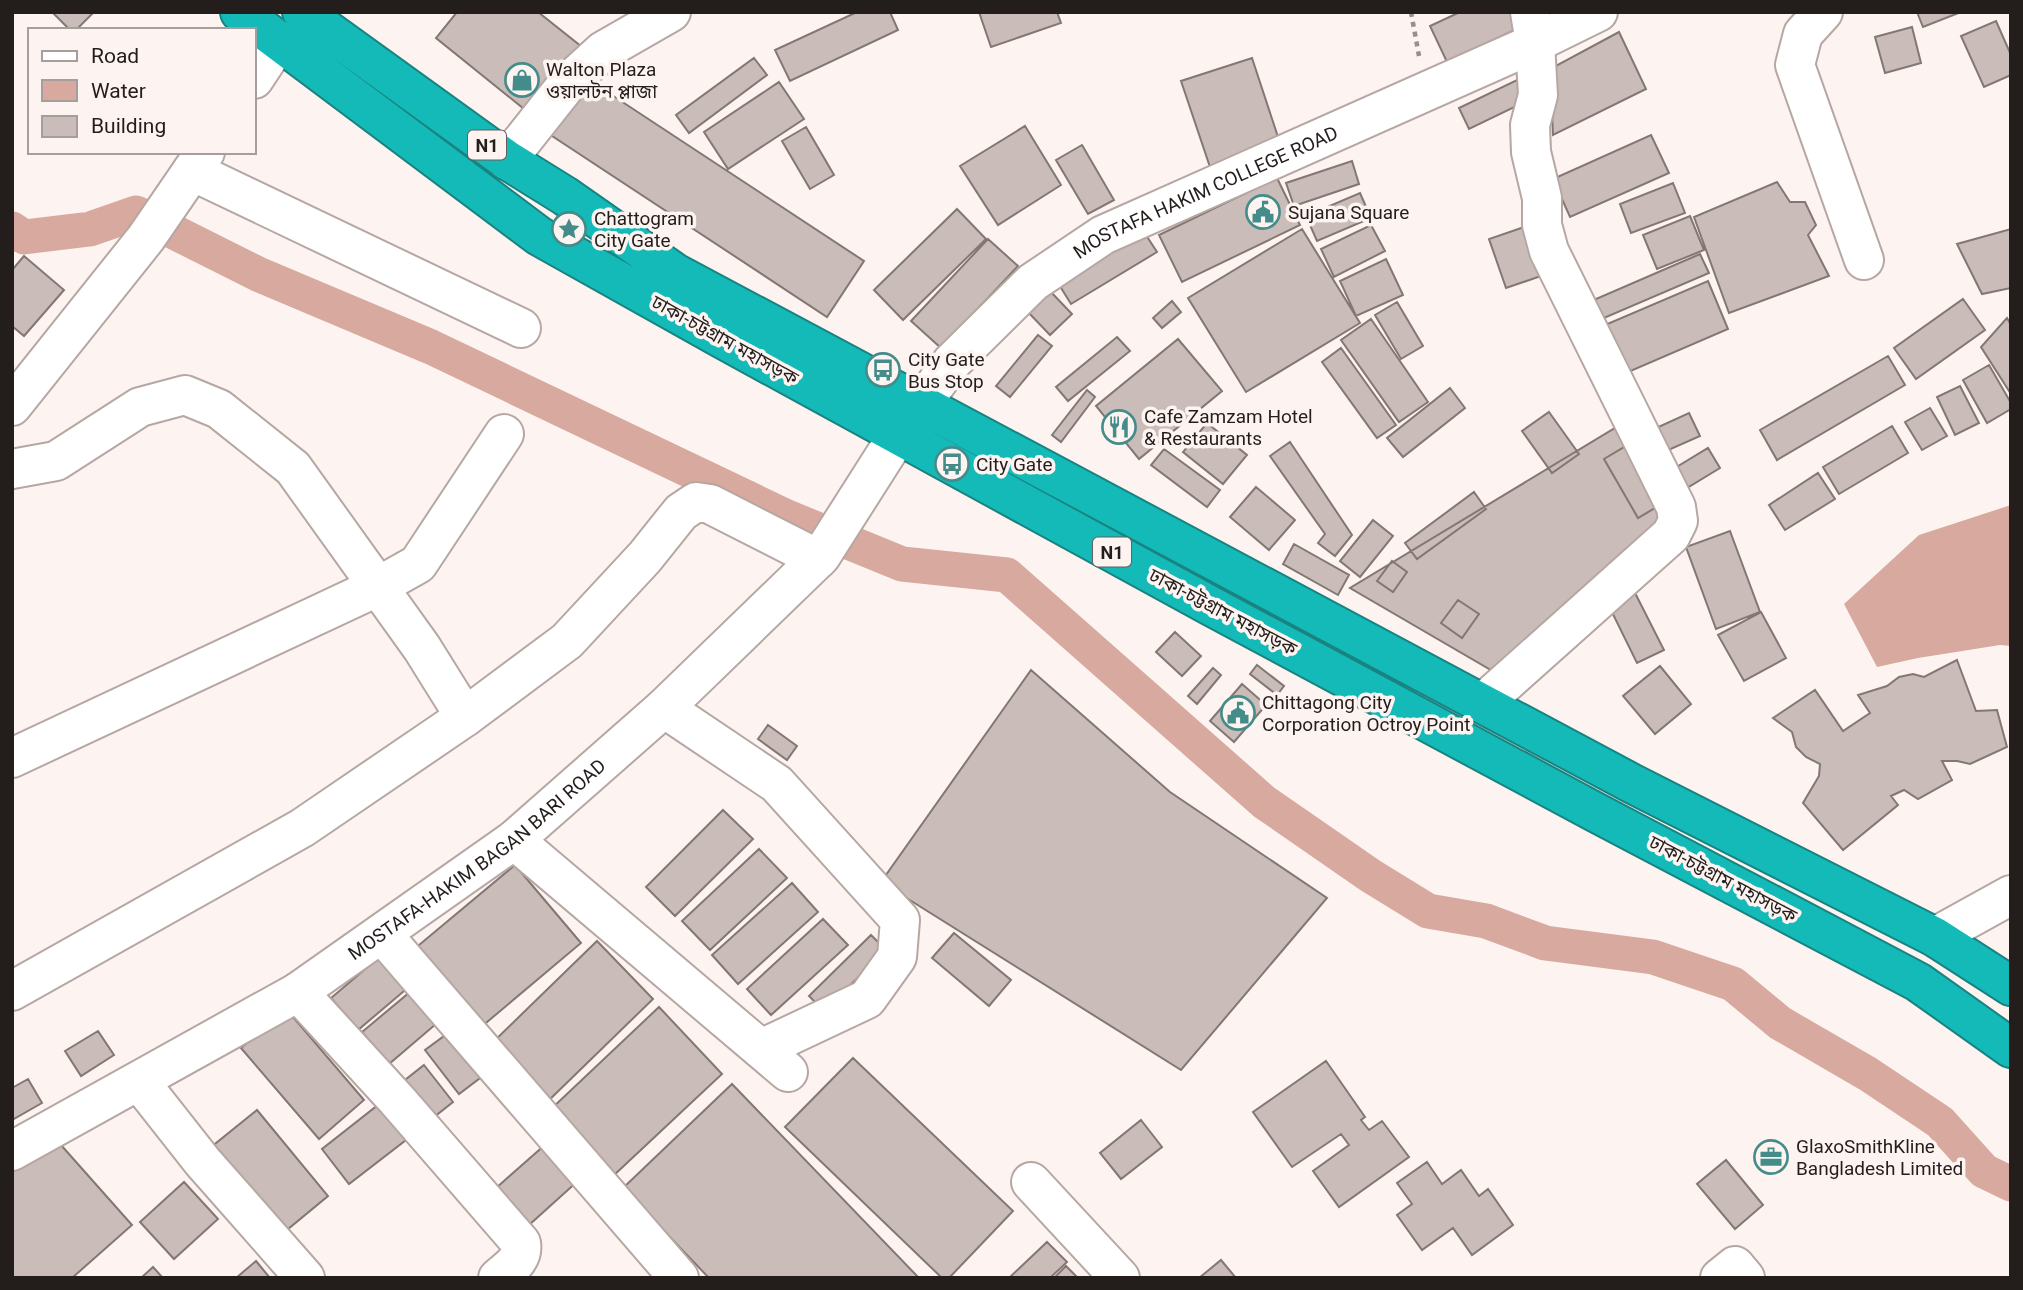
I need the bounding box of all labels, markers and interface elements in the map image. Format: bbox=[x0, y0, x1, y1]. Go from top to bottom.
legend bbox=[28, 28, 256, 154]
text: Road bbox=[91, 44, 139, 68]
place label: Walton Plaza ওয়ালটন প্লাজা bbox=[546, 58, 658, 103]
shop icon: Walton Plaza ওয়ালটন প্লাজা bbox=[503, 61, 541, 99]
text: Water bbox=[91, 79, 146, 103]
text: Building bbox=[91, 114, 166, 138]
street label: MOSTAFA HAKIM COLLEGE ROAD bbox=[1069, 121, 1341, 263]
road number: N1 bbox=[468, 130, 506, 160]
public building icon: Sujana Square bbox=[1244, 193, 1282, 231]
place label: Sujana Square bbox=[1288, 201, 1409, 224]
place label: Chattogram City Gate bbox=[594, 207, 694, 252]
place icon: Chattogram City Gate bbox=[550, 210, 588, 248]
street label: ঢাকা-চট্টগ্রাম মহাসড়ক bbox=[647, 290, 803, 390]
place label: City Gate Bus Stop bbox=[908, 348, 984, 393]
bus stop icon: City Gate Bus Stop bbox=[864, 351, 902, 389]
place label: Cafe Zamzam Hotel & Restaurants bbox=[1144, 405, 1313, 450]
restaurant icon: Cafe Zamzam Hotel & Restaurants bbox=[1100, 408, 1138, 446]
bus stop icon: City Gate bbox=[933, 445, 971, 483]
place label: City Gate bbox=[976, 453, 1052, 476]
road number: N1 bbox=[1093, 538, 1131, 566]
street label: ঢাকা-চট্টগ্রাম মহাসড়ক bbox=[1144, 563, 1301, 661]
place label: Chittagong City Corporation Octroy Point bbox=[1262, 691, 1470, 736]
public building icon: Chittagong City Corporation Octroy Point bbox=[1219, 694, 1257, 732]
street label: MOSTAFA-HAKIM BAGAN BARI ROAD bbox=[343, 754, 610, 965]
street label: ঢাকা-চট্টগ্রাম মহাসড়ক bbox=[1644, 830, 1801, 928]
place label: GlaxoSmithKline Bangladesh Limited bbox=[1796, 1135, 1963, 1180]
office icon: GlaxoSmithKline Bangladesh Limited bbox=[1752, 1138, 1790, 1176]

